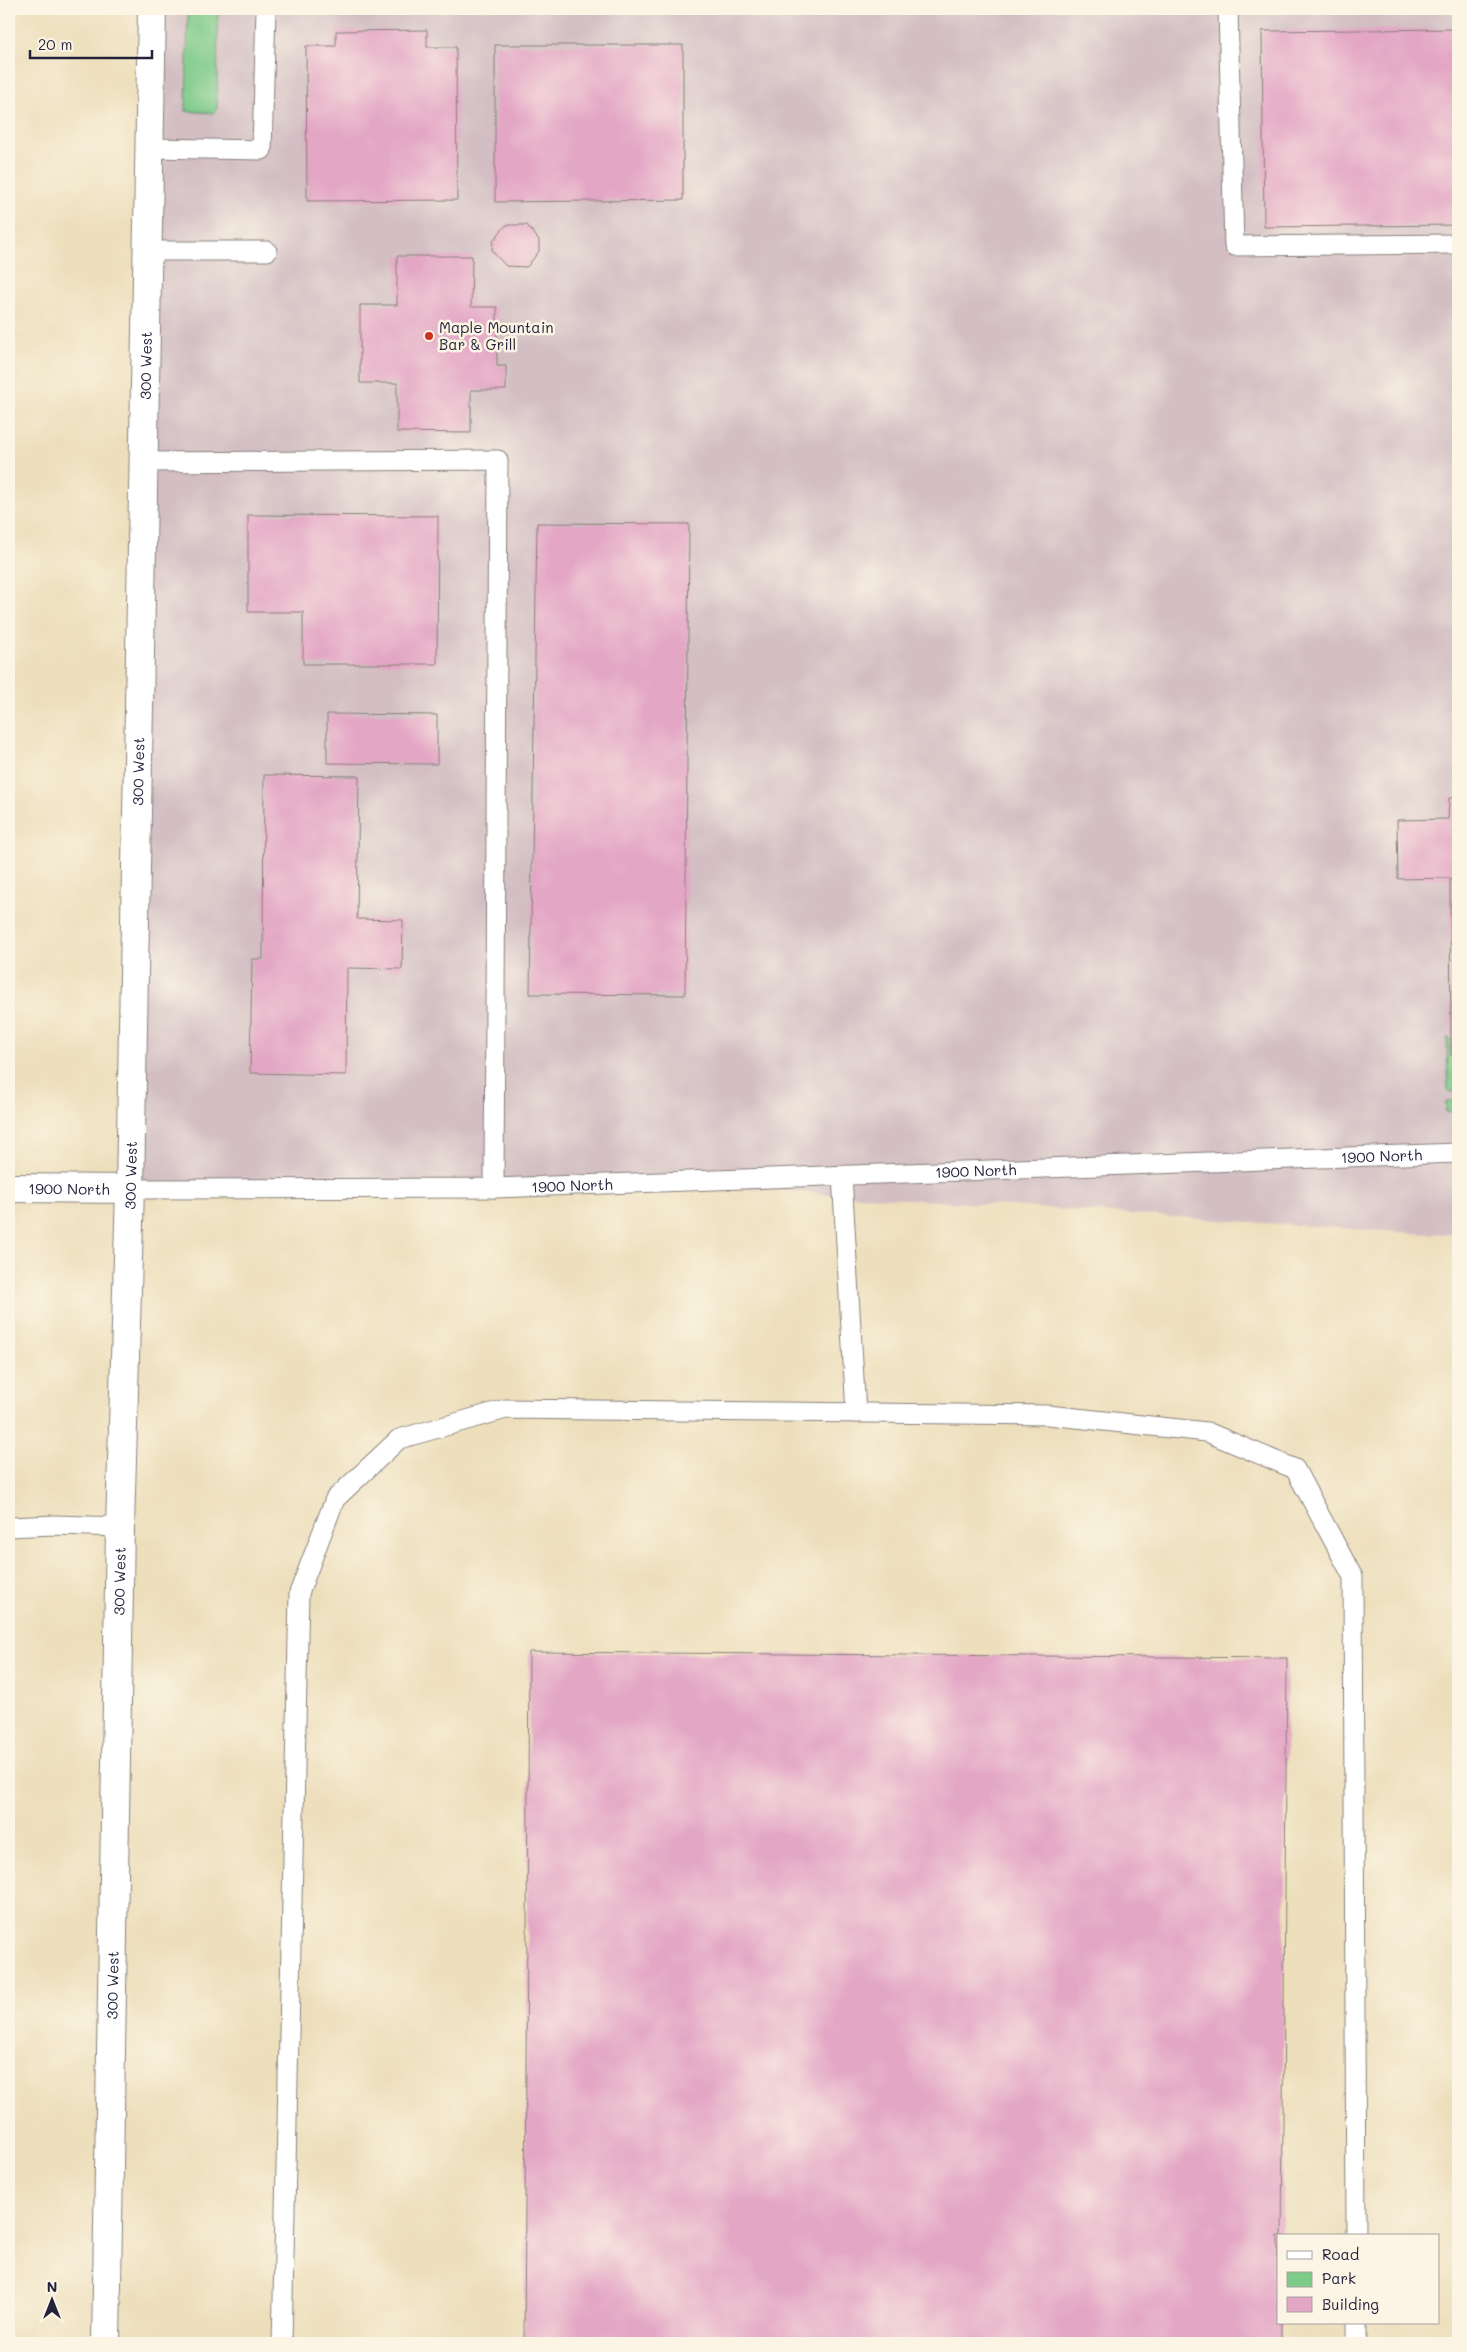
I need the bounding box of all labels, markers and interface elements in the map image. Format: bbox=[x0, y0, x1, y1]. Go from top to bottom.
scale bar bbox=[30, 28, 152, 60]
text: 20 m bbox=[38, 34, 72, 54]
place label: Maple Mountain Bar & Grill bbox=[439, 317, 554, 354]
marker: Maple Mountain Bar & Grill bbox=[423, 330, 435, 342]
street label: 300 West bbox=[135, 331, 156, 400]
street label: 300 West bbox=[127, 737, 148, 806]
street label: 300 West bbox=[119, 1141, 141, 1210]
street label: 1900 North bbox=[1340, 1144, 1423, 1167]
street label: 1900 North bbox=[935, 1159, 1017, 1182]
street label: 1900 North bbox=[531, 1174, 613, 1197]
street label: 1900 North bbox=[28, 1178, 110, 1199]
street label: 300 West bbox=[108, 1547, 130, 1616]
street label: 300 West bbox=[102, 1951, 123, 2019]
legend bbox=[1277, 2234, 1440, 2324]
text: Road bbox=[1322, 2244, 1359, 2264]
text: Park bbox=[1322, 2268, 1356, 2288]
north arrow bbox=[28, 2274, 78, 2324]
text: N bbox=[47, 2277, 57, 2296]
text: Building bbox=[1322, 2294, 1379, 2314]

